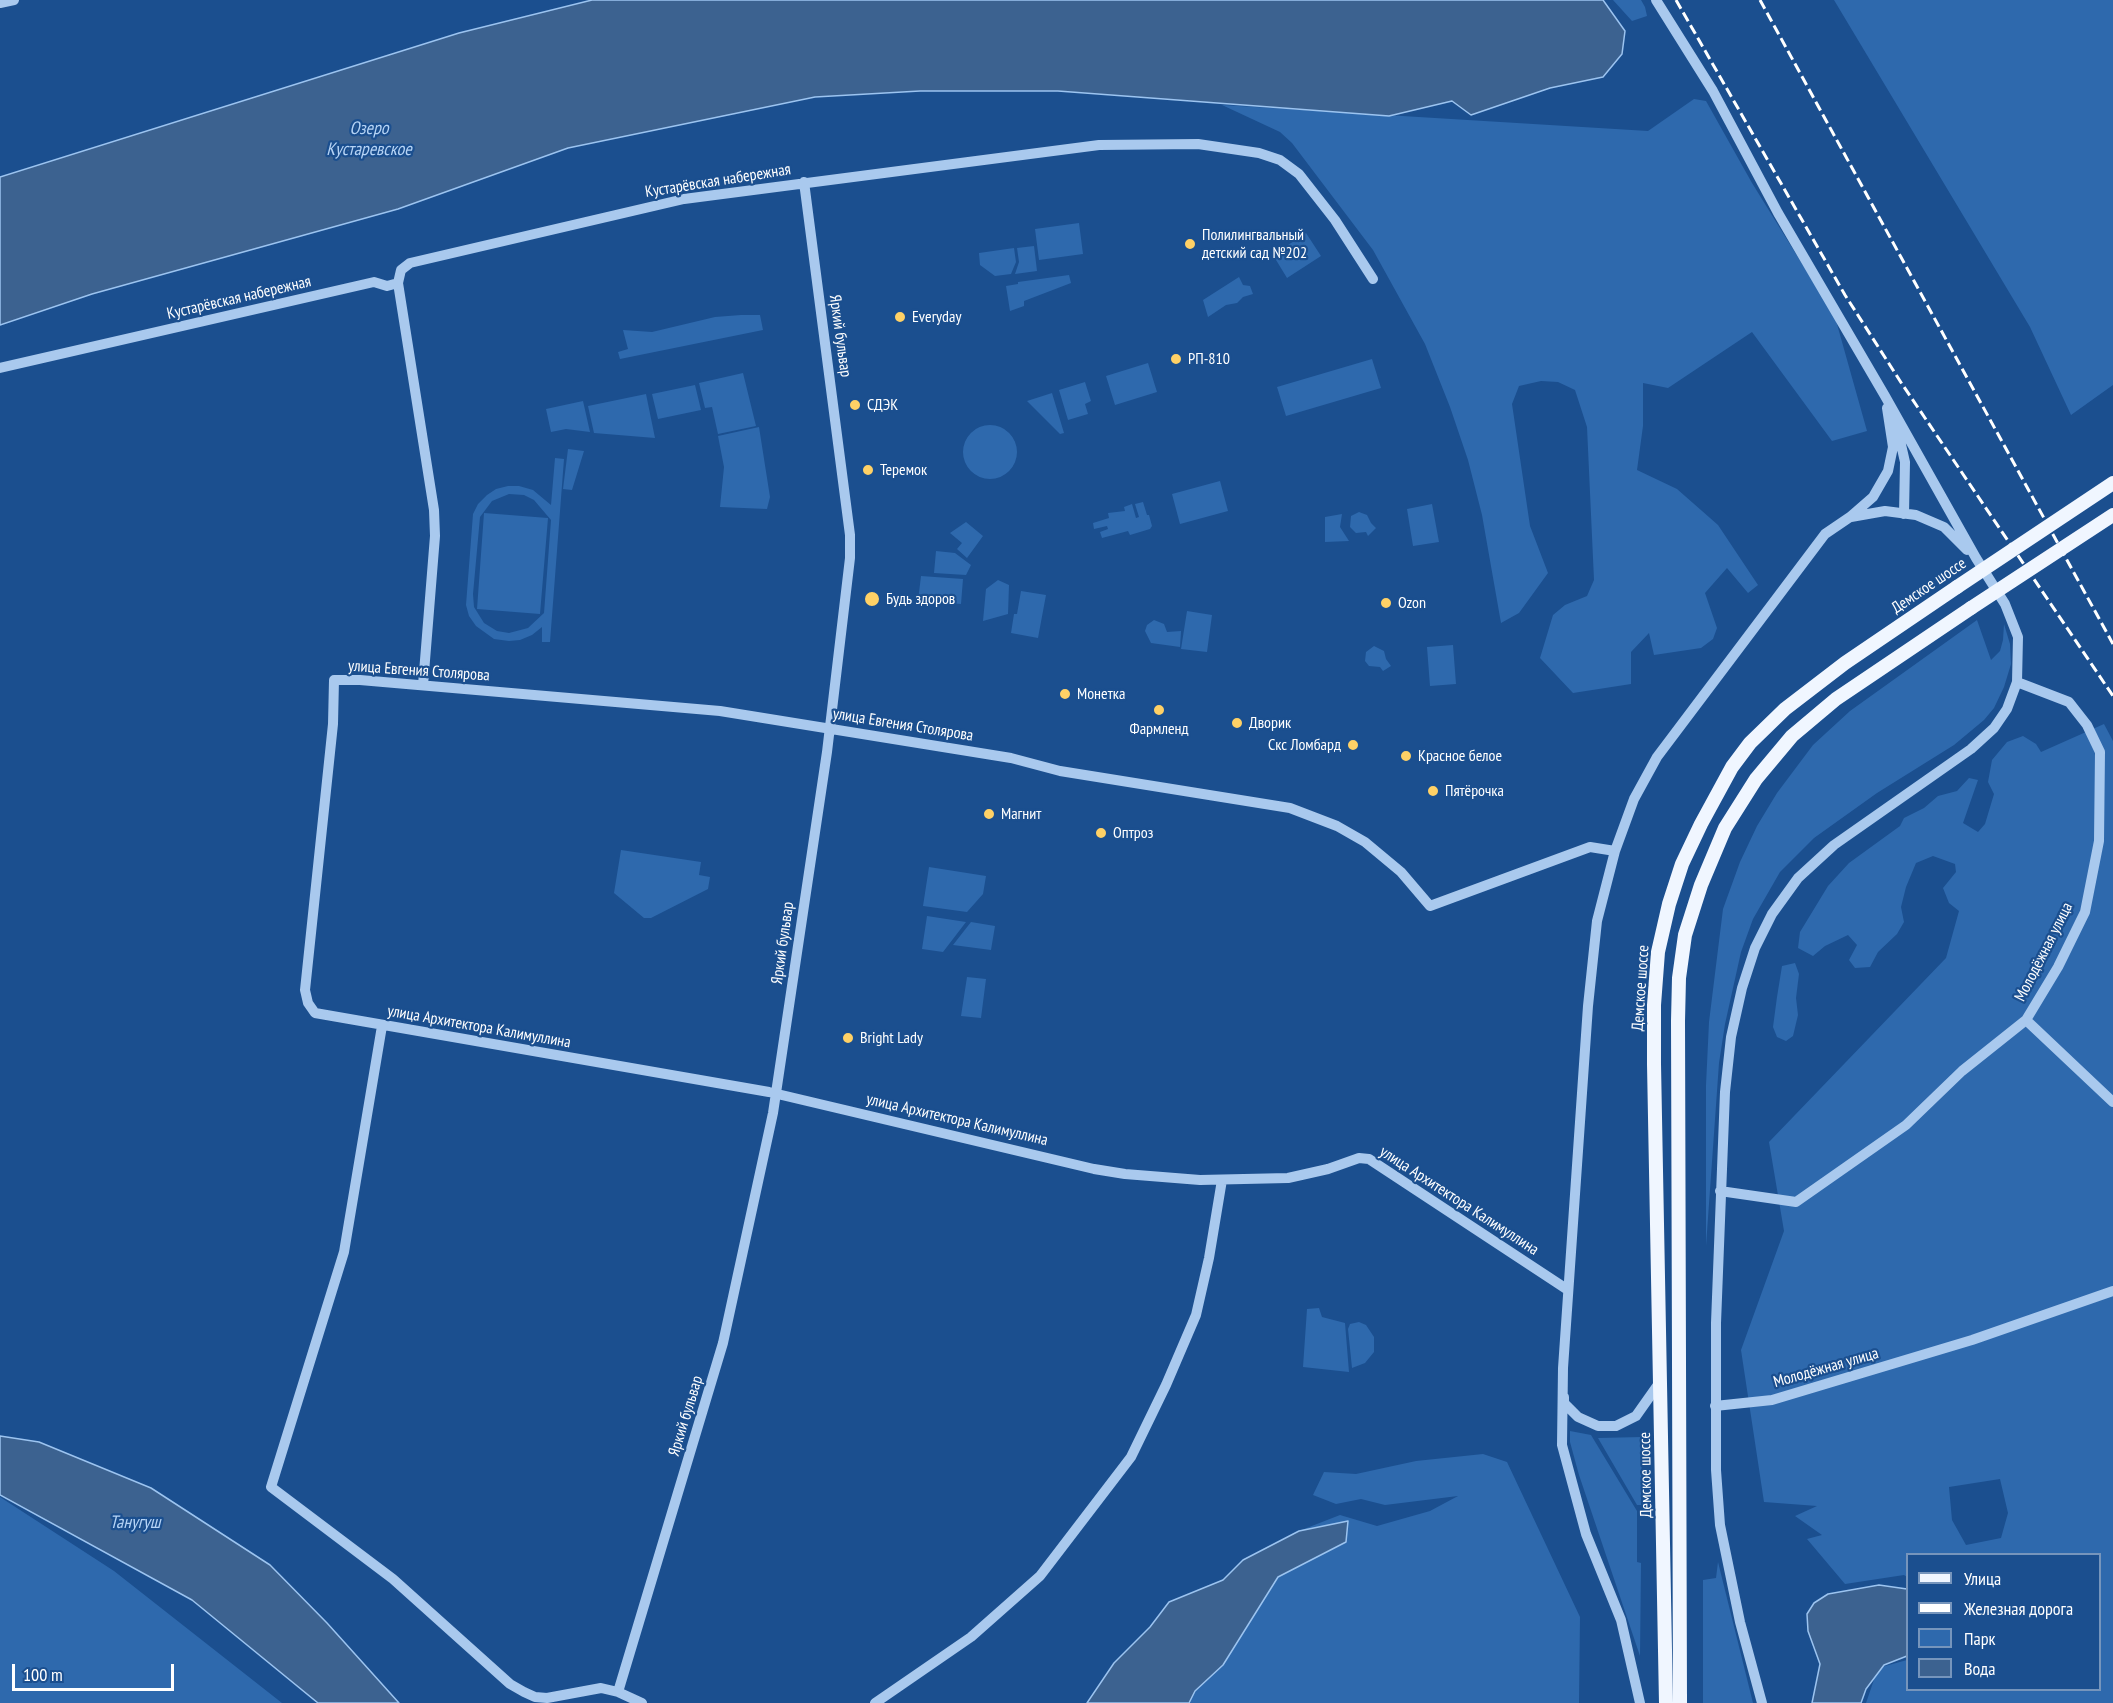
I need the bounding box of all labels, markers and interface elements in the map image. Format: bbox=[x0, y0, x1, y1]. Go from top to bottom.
water label: Озеро Кустаревское bbox=[326, 118, 412, 160]
street label: Кустарёвская набережная bbox=[644, 160, 792, 202]
place label: Полилингвальный детский сад №202 bbox=[1202, 225, 1307, 263]
marker: Полилингвальный детский сад №202 bbox=[1183, 237, 1197, 251]
street label: Кустарёвская набережная bbox=[165, 272, 313, 324]
street label: Яркий бульвар bbox=[825, 294, 855, 378]
place label: Everyday bbox=[912, 307, 961, 327]
marker: Everyday bbox=[893, 310, 907, 324]
place label: РП-810 bbox=[1188, 349, 1230, 369]
marker: РП-810 bbox=[1169, 352, 1183, 366]
place label: СДЭК bbox=[867, 395, 898, 415]
marker: СДЭК bbox=[848, 398, 862, 412]
place label: Теремок bbox=[880, 460, 927, 480]
marker: Теремок bbox=[861, 463, 875, 477]
street label: Демское шоссе bbox=[1888, 554, 1970, 618]
place label: Будь здоров bbox=[886, 589, 955, 609]
marker: Будь здоров bbox=[863, 590, 881, 608]
place label: Ozon bbox=[1398, 593, 1426, 613]
marker: Ozon bbox=[1379, 596, 1393, 610]
street label: улица Евгения Столярова bbox=[348, 656, 490, 686]
place label: Монетка bbox=[1077, 684, 1125, 704]
marker: Монетка bbox=[1058, 687, 1072, 701]
marker: Фармленд bbox=[1152, 703, 1166, 717]
street label: улица Евгения Столярова bbox=[831, 704, 975, 746]
place label: Дворик bbox=[1249, 713, 1291, 733]
marker: Дворик bbox=[1230, 716, 1244, 730]
place label: Фармленд bbox=[1130, 719, 1188, 739]
place label: Скс Ломбард bbox=[1268, 735, 1341, 755]
marker: Скс Ломбард bbox=[1346, 738, 1360, 752]
place label: Красное белое bbox=[1418, 746, 1502, 766]
marker: Красное белое bbox=[1399, 749, 1413, 763]
place label: Пятёрочка bbox=[1445, 781, 1504, 801]
marker: Пятёрочка bbox=[1426, 784, 1440, 798]
place label: Магнит bbox=[1001, 804, 1041, 824]
marker: Магнит bbox=[982, 807, 996, 821]
place label: Оптроз bbox=[1113, 823, 1153, 843]
marker: Оптроз bbox=[1094, 826, 1108, 840]
street label: Молодёжная улица bbox=[2011, 899, 2077, 1005]
street label: Яркий бульвар bbox=[768, 901, 798, 985]
street label: Демское шоссе bbox=[1628, 944, 1654, 1032]
street label: улица Архитектора Калимуллина bbox=[386, 1001, 572, 1053]
place label: Bright Lady bbox=[860, 1028, 923, 1048]
marker: Bright Lady bbox=[841, 1031, 855, 1045]
street label: улица Архитектора Калимуллина bbox=[864, 1090, 1050, 1150]
street label: улица Архитектора Калимуллина bbox=[1376, 1142, 1542, 1260]
street label: Молодёжная улица bbox=[1771, 1344, 1881, 1392]
street label: Яркий бульвар bbox=[665, 1374, 707, 1458]
street label: Демское шоссе bbox=[1636, 1432, 1656, 1518]
water label: Танугуш bbox=[110, 1512, 160, 1534]
legend bbox=[1906, 1553, 2101, 1691]
text: Улица bbox=[1964, 1567, 2001, 1590]
text: Железная дорога bbox=[1964, 1597, 2073, 1620]
text: Парк bbox=[1964, 1627, 1995, 1650]
scale bar bbox=[15, 1652, 177, 1690]
text: Вода bbox=[1964, 1657, 1995, 1680]
text: 100 m bbox=[23, 1663, 63, 1686]

